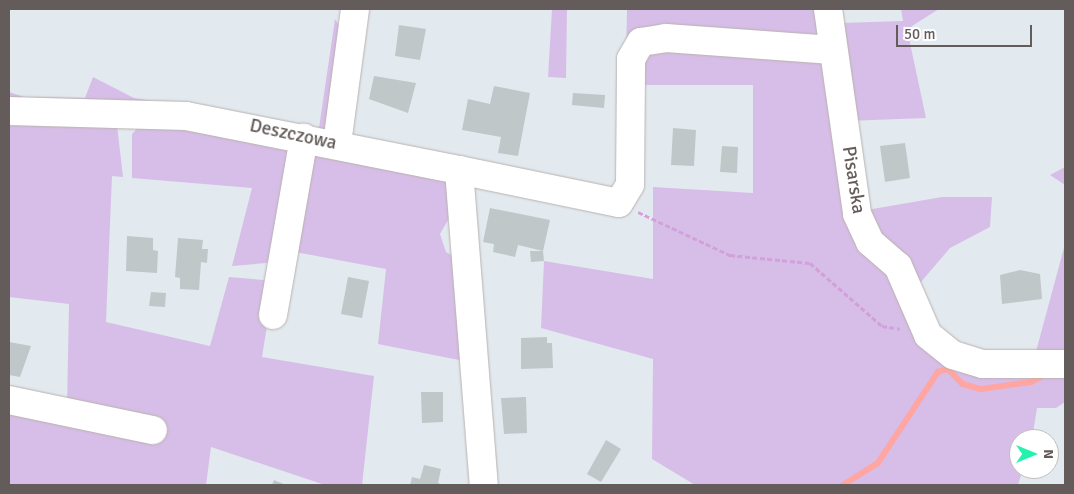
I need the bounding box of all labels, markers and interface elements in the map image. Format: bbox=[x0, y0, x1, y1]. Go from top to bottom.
scale bar bbox=[899, 15, 1035, 47]
text: 50 m bbox=[904, 25, 935, 43]
street label: Deszczowa bbox=[247, 115, 339, 155]
street label: Pisarska bbox=[836, 144, 870, 216]
north arrow bbox=[1009, 429, 1059, 479]
text: N bbox=[1040, 449, 1057, 459]

